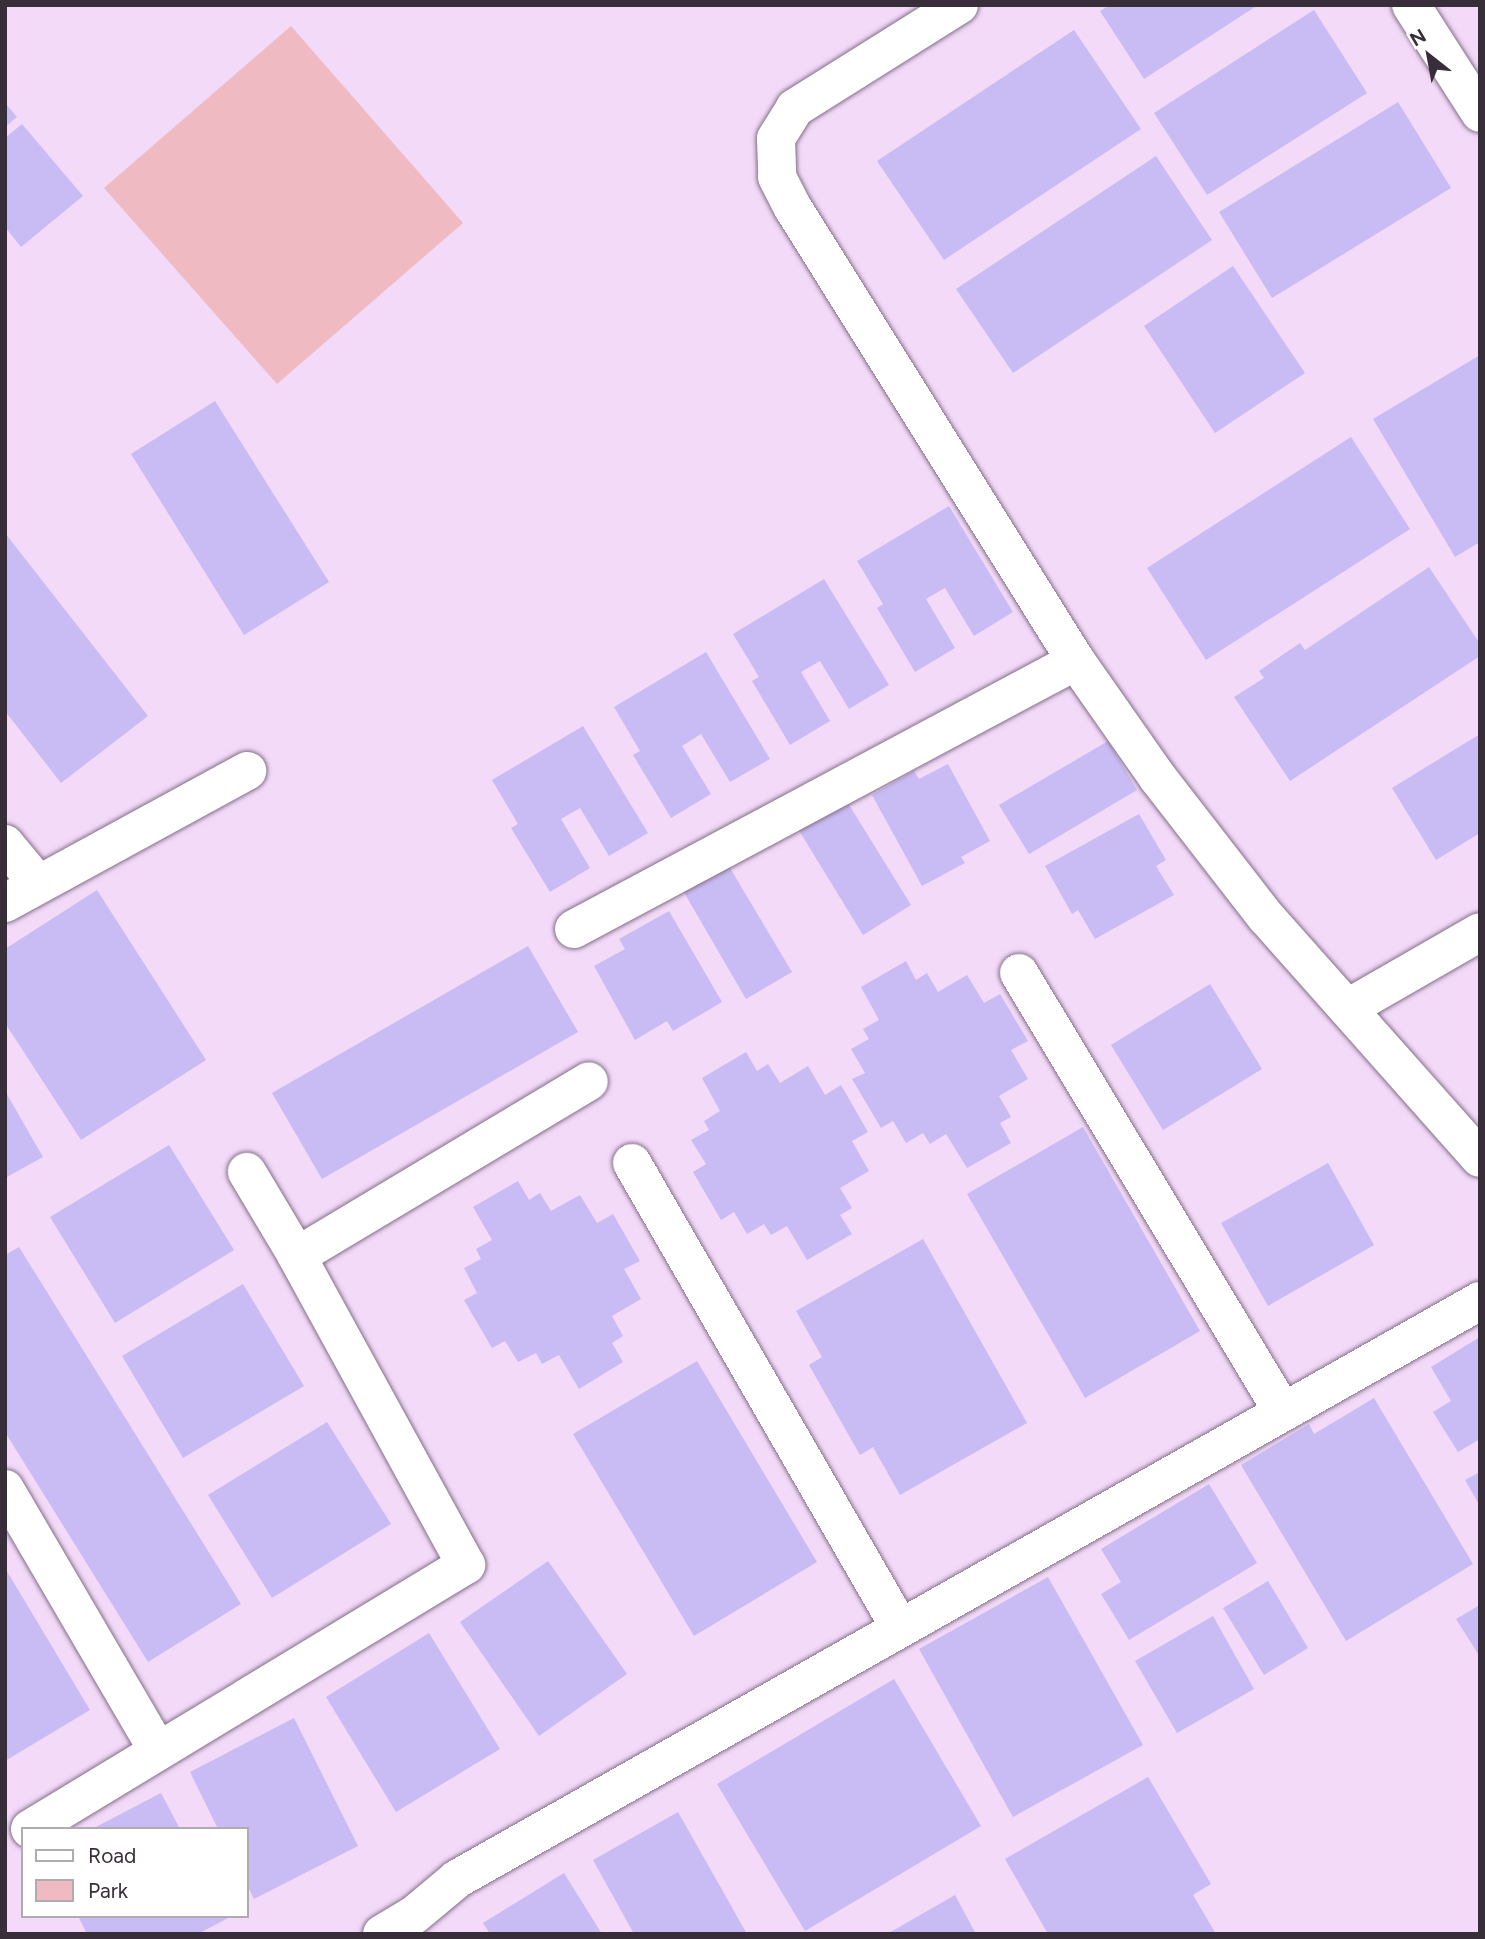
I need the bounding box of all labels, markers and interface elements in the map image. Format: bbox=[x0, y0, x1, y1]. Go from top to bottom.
north arrow bbox=[1394, 21, 1464, 91]
text: N bbox=[1406, 24, 1430, 51]
legend bbox=[21, 1827, 248, 1918]
text: Road bbox=[88, 1843, 136, 1868]
text: Park bbox=[88, 1878, 128, 1903]

